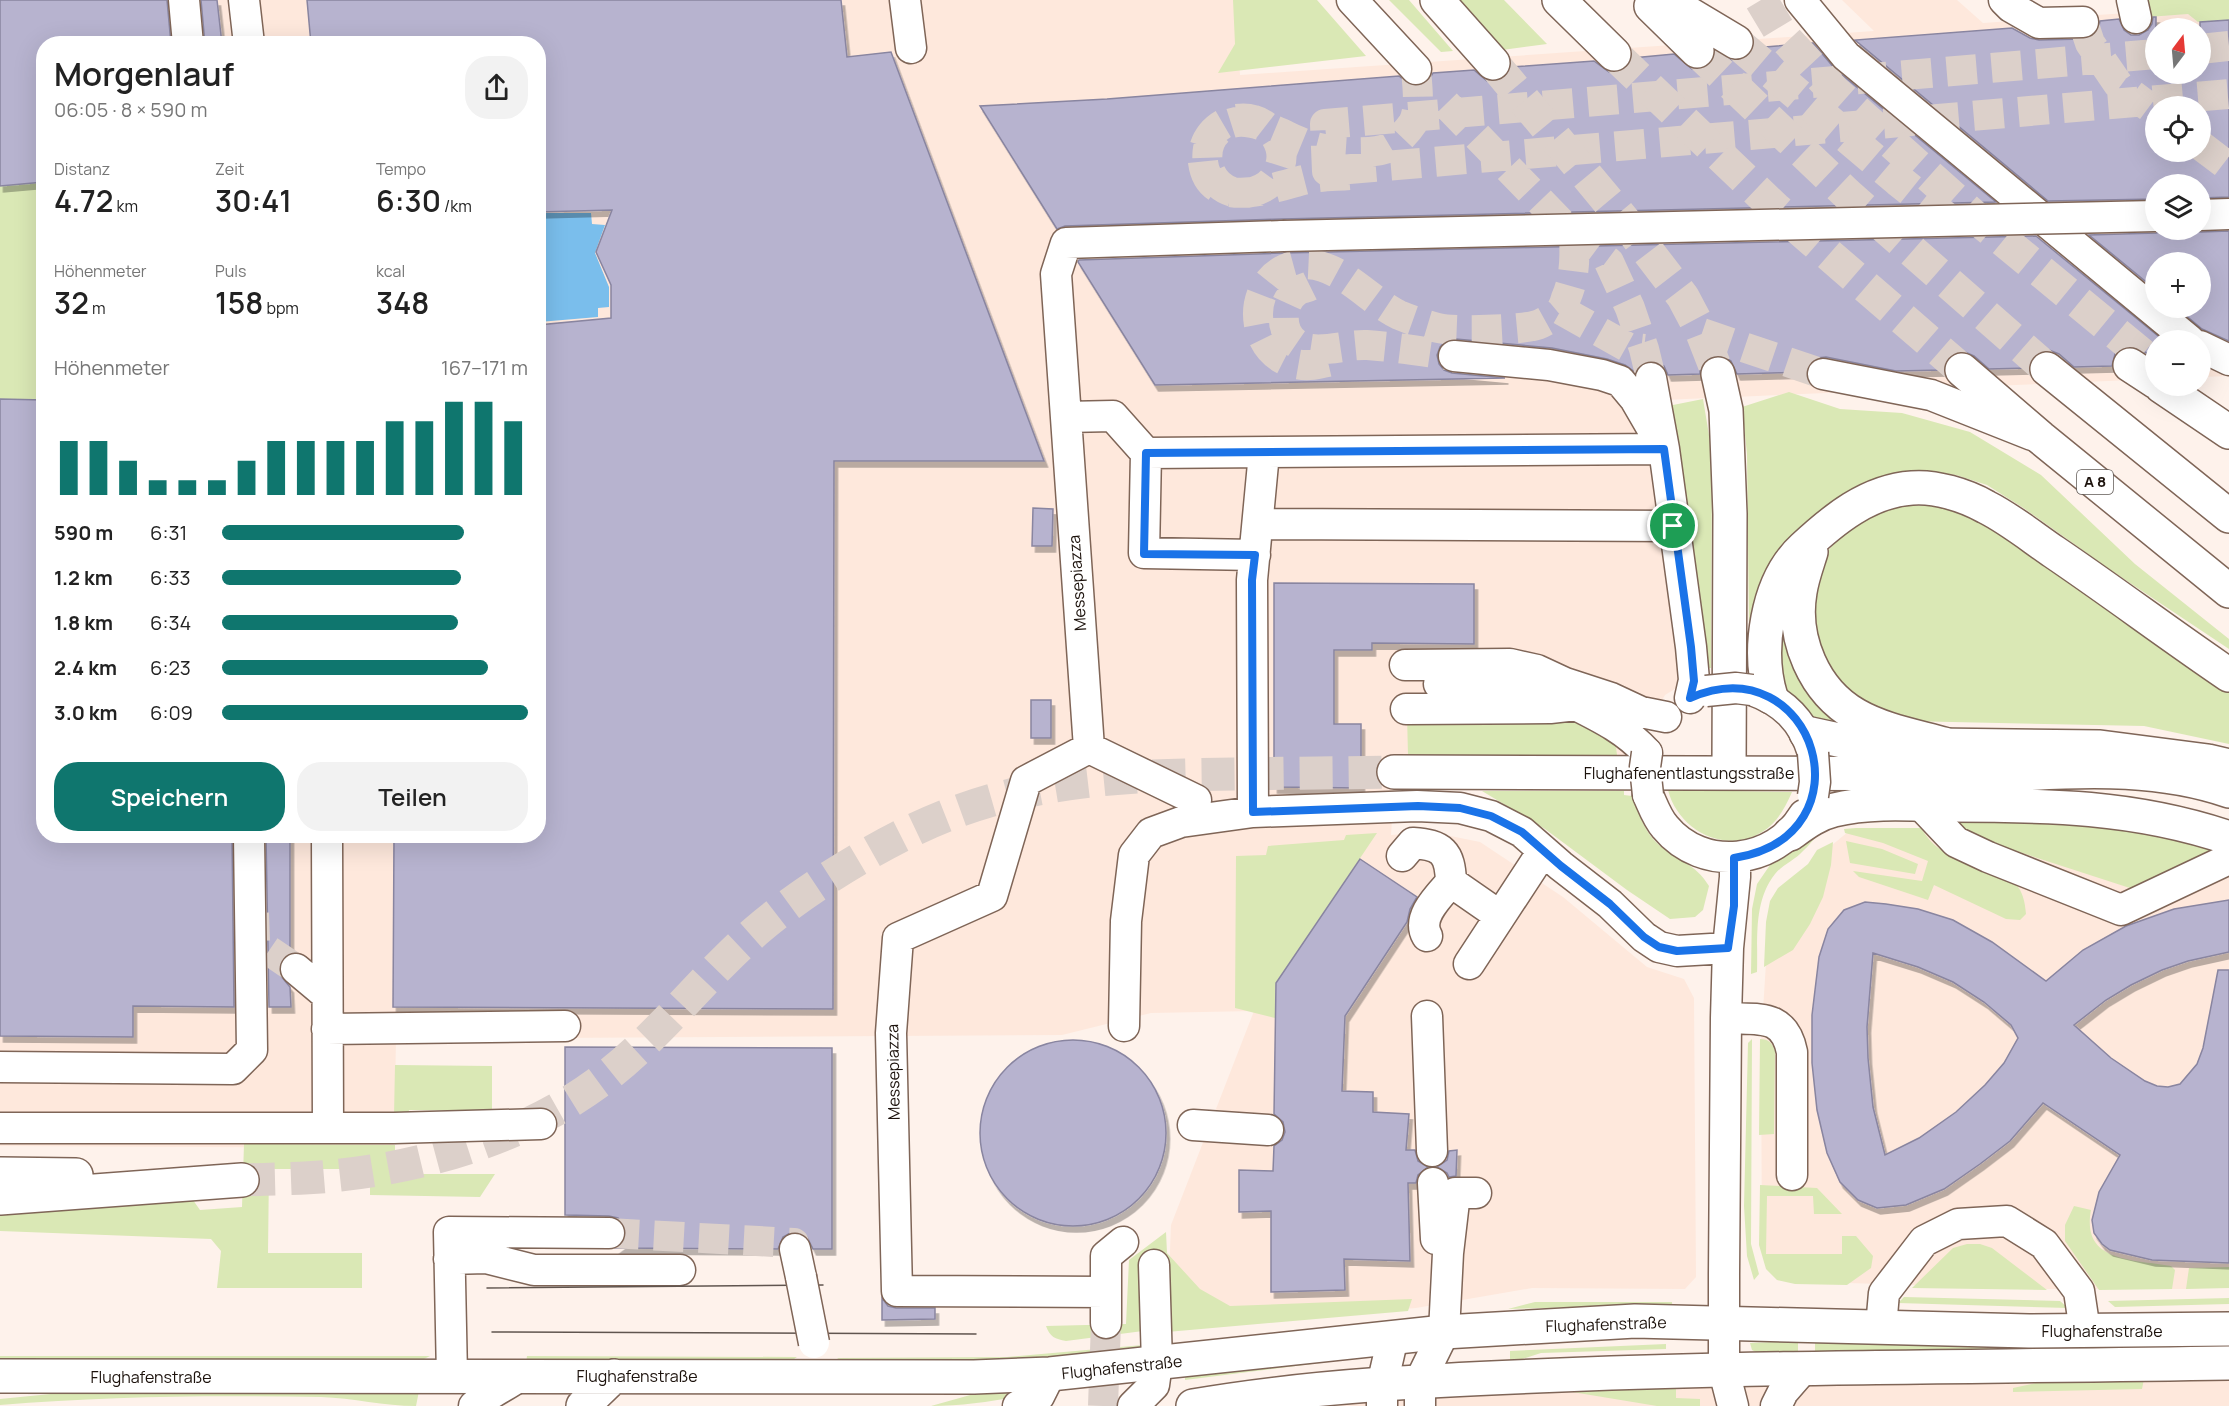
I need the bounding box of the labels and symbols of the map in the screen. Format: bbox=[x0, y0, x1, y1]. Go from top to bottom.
north arrow bbox=[2145, 18, 2211, 84]
road number: A 8 bbox=[2077, 470, 2113, 494]
pin bbox=[1647, 500, 1698, 551]
street label: Messepiazza bbox=[1063, 534, 1091, 632]
street label: Flughafenentlastungsstraße bbox=[1584, 762, 1794, 784]
street label: Messepiazza bbox=[881, 1024, 905, 1120]
street label: Flughafenstraße bbox=[1545, 1311, 1667, 1337]
street label: Flughafenstraße bbox=[2041, 1320, 2163, 1342]
street label: Flughafenstraße bbox=[1061, 1350, 1183, 1384]
street label: Flughafenstraße bbox=[576, 1365, 698, 1387]
street label: Flughafenstraße bbox=[90, 1366, 212, 1388]

